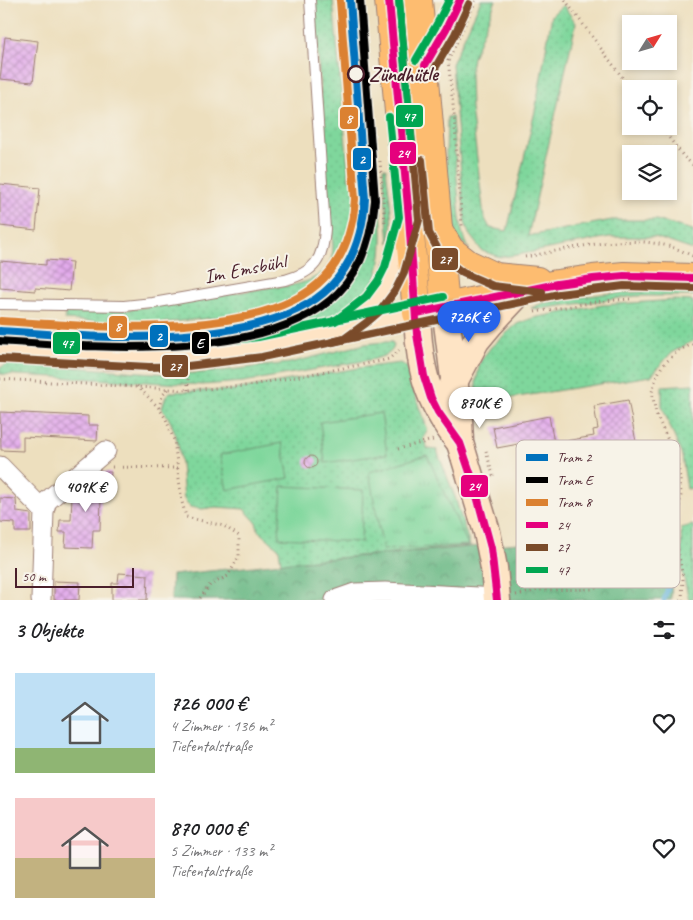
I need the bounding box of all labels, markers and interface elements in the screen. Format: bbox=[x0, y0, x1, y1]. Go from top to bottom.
north arrow bbox=[622, 15, 678, 70]
map controls bbox=[622, 15, 677, 200]
place label: Zündhütle bbox=[369, 62, 440, 87]
marker: Zündhütle bbox=[347, 65, 365, 83]
button: locate bbox=[622, 80, 677, 135]
line badge: 47 bbox=[395, 104, 424, 128]
line badge: 8 bbox=[339, 106, 359, 130]
text: 47 bbox=[403, 108, 417, 125]
text: 8 bbox=[346, 110, 354, 127]
line badge: 24 bbox=[389, 141, 417, 165]
text: 24 bbox=[397, 145, 411, 162]
button: layers bbox=[622, 145, 677, 200]
line badge: 2 bbox=[352, 147, 372, 171]
text: 2 bbox=[359, 151, 367, 168]
line badge: 27 bbox=[431, 247, 459, 271]
street label: Im Emsbühl bbox=[202, 248, 291, 289]
text: 27 bbox=[439, 251, 453, 268]
pin: 726K € bbox=[428, 300, 510, 343]
text: 726K € bbox=[448, 307, 490, 327]
line badge: 8 bbox=[108, 315, 128, 339]
text: 8 bbox=[115, 318, 123, 335]
line badge: 2 bbox=[149, 324, 169, 348]
text: 2 bbox=[156, 328, 164, 345]
line badge: 47 bbox=[52, 331, 81, 355]
line badge: E bbox=[191, 331, 210, 355]
text: 47 bbox=[61, 335, 75, 352]
text: E bbox=[196, 335, 206, 352]
line badge: 27 bbox=[161, 354, 189, 378]
text: 27 bbox=[169, 358, 183, 375]
pin: 870K € bbox=[439, 386, 521, 429]
text: 870K € bbox=[460, 393, 500, 413]
legend bbox=[516, 440, 680, 588]
text: Tram 2 bbox=[557, 449, 593, 466]
pin: 409K € bbox=[45, 470, 127, 513]
text: Tram E bbox=[557, 472, 594, 489]
line badge: 24 bbox=[460, 474, 489, 498]
text: 409K € bbox=[66, 477, 106, 497]
text: 24 bbox=[468, 478, 482, 495]
text: Tram 8 bbox=[557, 494, 593, 511]
text: 24 bbox=[557, 517, 571, 534]
text: 27 bbox=[557, 539, 570, 556]
text: 47 bbox=[557, 562, 570, 579]
scale bar bbox=[15, 565, 134, 588]
text: 50 m bbox=[22, 568, 46, 585]
icon: filters bbox=[650, 616, 678, 644]
text: 3 Objekte bbox=[15, 617, 83, 643]
text: 726 000 € bbox=[170, 690, 247, 716]
icon: home bbox=[55, 693, 115, 753]
icon: heart bbox=[650, 709, 678, 737]
text: 4 Zimmer · 136 m² bbox=[170, 716, 272, 736]
text: Tiefentalstraße bbox=[170, 736, 252, 756]
text: 870 000 € bbox=[170, 815, 246, 841]
icon: home bbox=[55, 818, 115, 878]
icon: heart bbox=[650, 834, 678, 862]
text: 5 Zimmer · 133 m² bbox=[170, 841, 272, 861]
text: Tiefentalstraße bbox=[170, 861, 252, 881]

